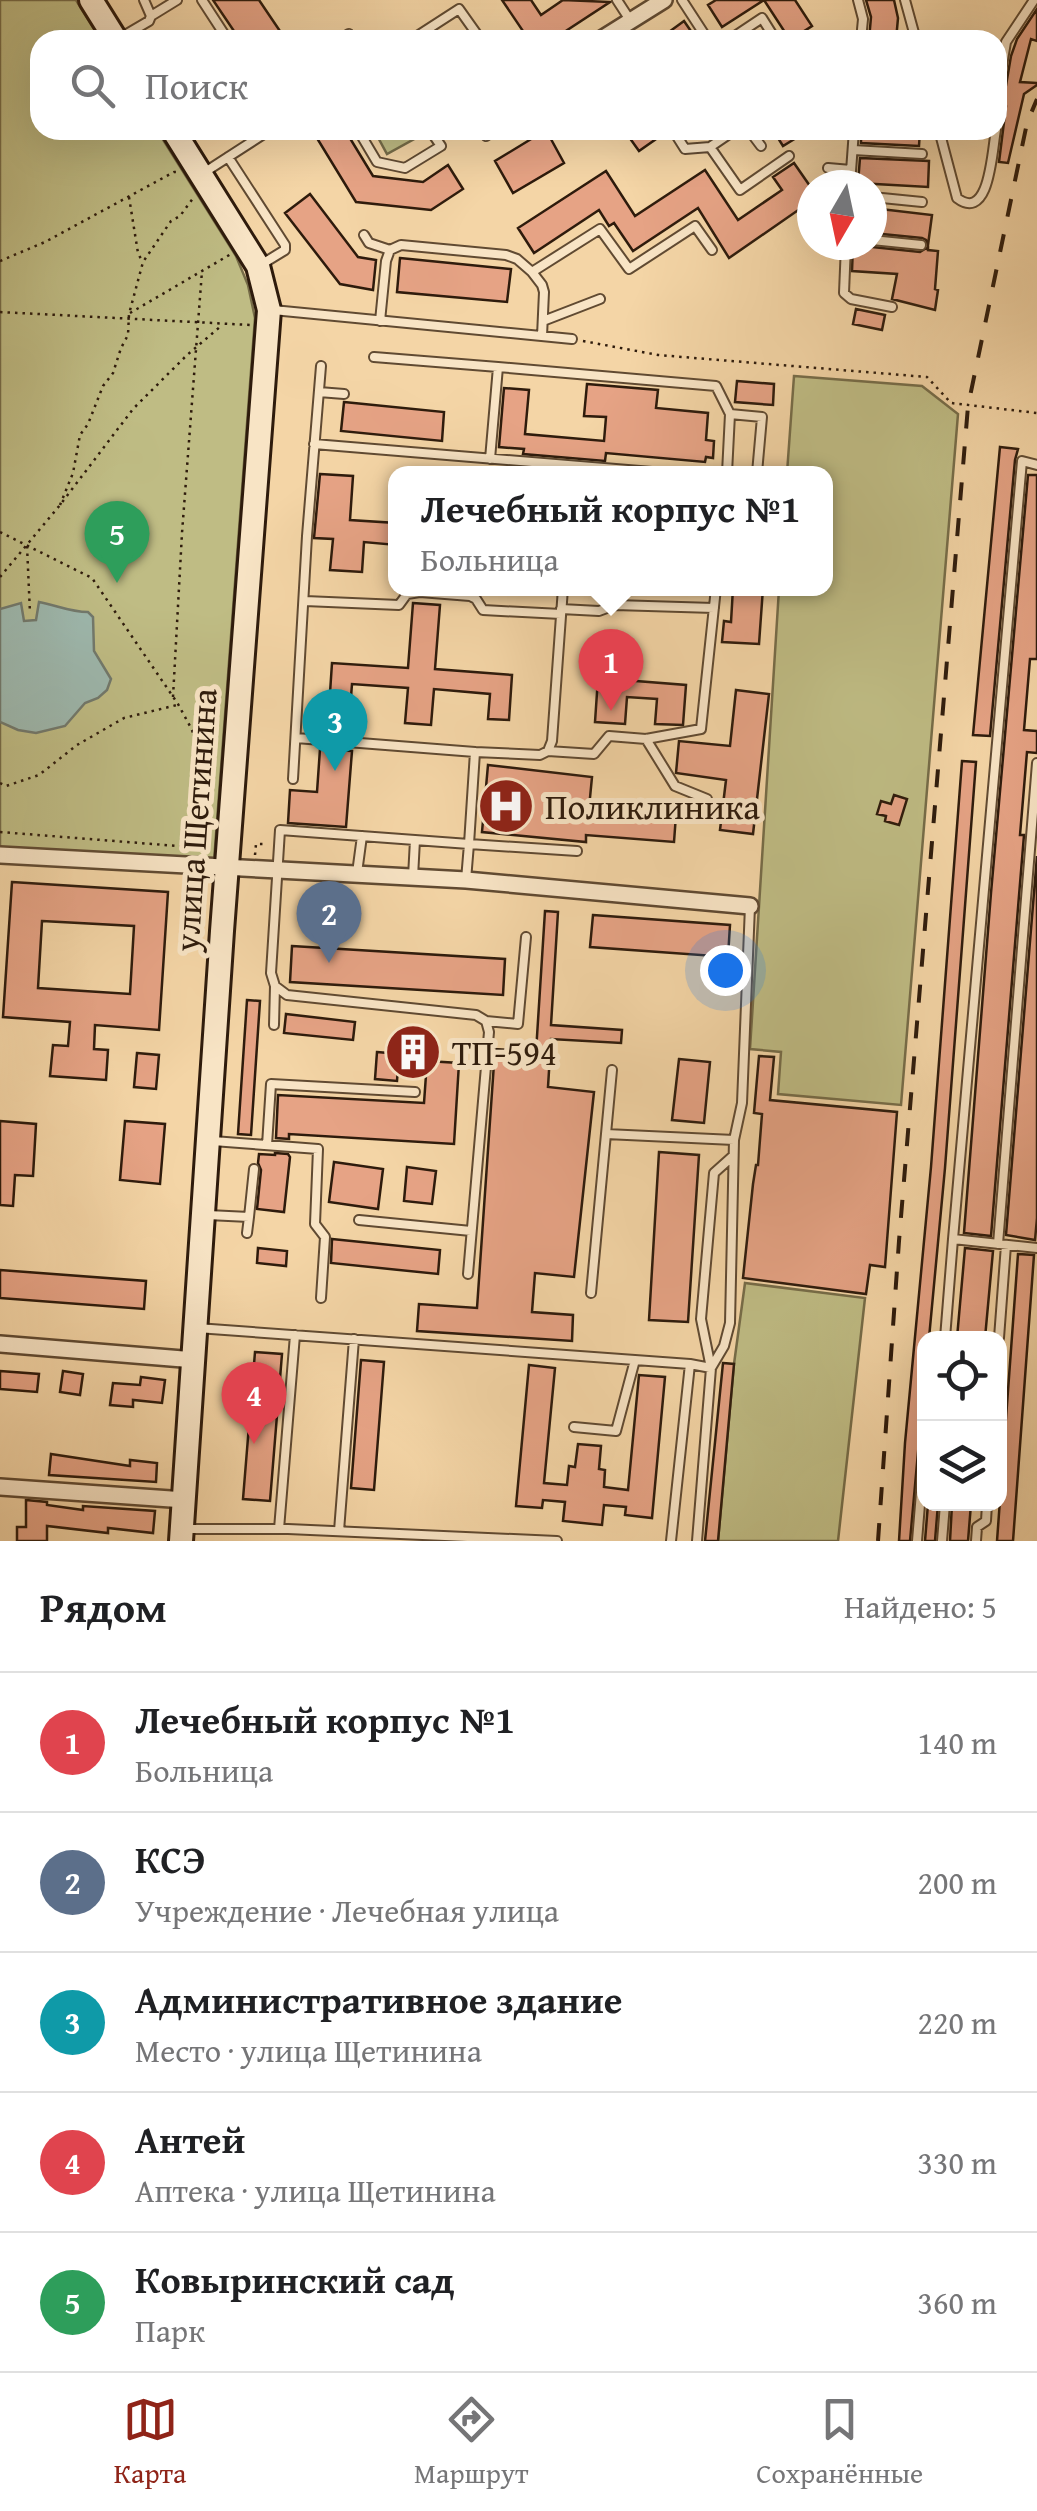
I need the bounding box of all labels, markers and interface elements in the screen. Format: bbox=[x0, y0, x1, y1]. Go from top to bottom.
search box bbox=[30, 30, 1007, 140]
text: Поиск bbox=[145, 57, 248, 113]
icon: search bbox=[65, 58, 120, 113]
north arrow bbox=[797, 170, 887, 260]
popup bbox=[388, 466, 833, 596]
text: Лечебный корпус №1 bbox=[421, 480, 800, 536]
pin: 5 bbox=[84, 500, 150, 583]
text: Больница bbox=[421, 536, 559, 583]
pin: 1 bbox=[578, 628, 644, 711]
street label: улица Щетинина bbox=[160, 686, 230, 954]
pin: 3 bbox=[302, 688, 368, 771]
hospital icon: Поликлиника bbox=[476, 776, 536, 836]
place label: Поликлиника bbox=[545, 781, 760, 832]
pin: 2 bbox=[296, 880, 362, 963]
your location bbox=[700, 945, 751, 996]
building icon: ТП-594 bbox=[383, 1022, 443, 1082]
place label: ТП-594 bbox=[452, 1027, 557, 1078]
map controls bbox=[917, 1331, 1007, 1511]
button: locate bbox=[917, 1331, 1007, 1421]
pin: 4 bbox=[222, 1362, 286, 1444]
button: layers bbox=[917, 1421, 1007, 1511]
text: Рядом bbox=[40, 1576, 167, 1637]
text: Найдено: 5 bbox=[844, 1583, 997, 1630]
text: Лечебный корпус №1 bbox=[135, 1691, 515, 1747]
text: 1 bbox=[64, 1719, 81, 1766]
text: 140 m bbox=[918, 1719, 997, 1766]
text: Больница bbox=[135, 1747, 273, 1794]
text: КСЭ bbox=[135, 1831, 205, 1887]
text: 2 bbox=[64, 1859, 81, 1906]
text: 200 m bbox=[918, 1859, 997, 1906]
text: Учреждение · Лечебная улица bbox=[135, 1887, 559, 1934]
text: Административное здание bbox=[135, 1971, 622, 2027]
text: 3 bbox=[64, 1999, 81, 2046]
text: 220 m bbox=[918, 1999, 997, 2046]
text: Место · улица Щетинина bbox=[135, 2027, 482, 2074]
text: Антей bbox=[135, 2111, 245, 2167]
text: 4 bbox=[64, 2139, 81, 2186]
text: 330 m bbox=[918, 2139, 997, 2186]
text: Аптека · улица Щетинина bbox=[135, 2167, 496, 2214]
text: Ковыринский сад bbox=[135, 2251, 454, 2307]
text: 5 bbox=[64, 2279, 81, 2326]
text: 360 m bbox=[918, 2279, 997, 2326]
text: Парк bbox=[135, 2307, 205, 2354]
tab: Карта bbox=[114, 2392, 186, 2493]
tab: Маршрут bbox=[414, 2392, 529, 2493]
tab: Сохранённые bbox=[756, 2392, 923, 2493]

